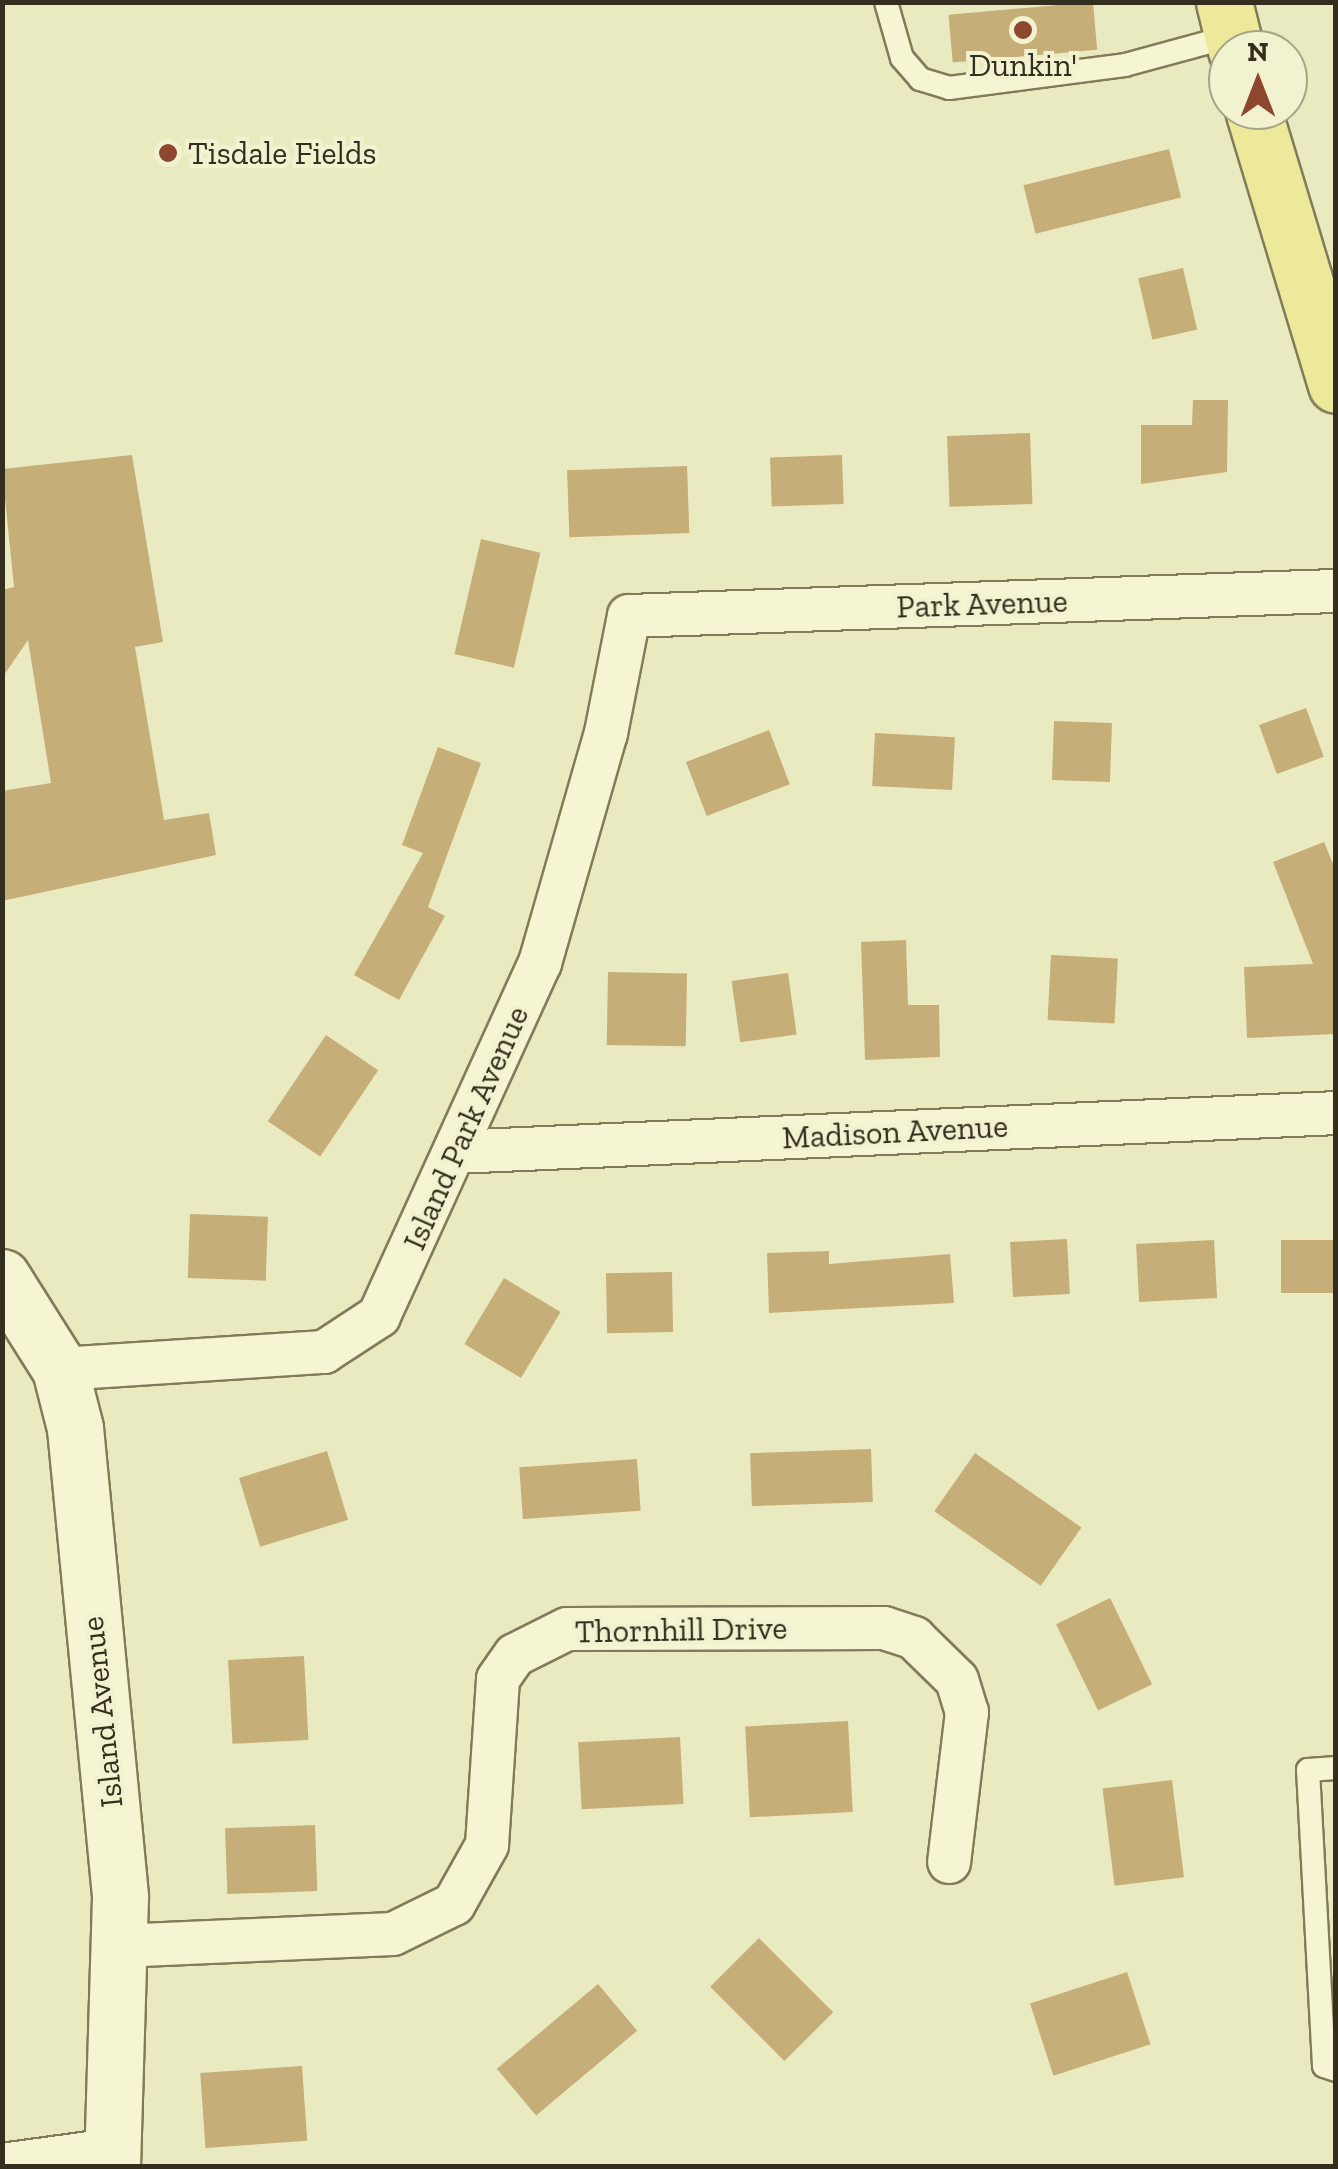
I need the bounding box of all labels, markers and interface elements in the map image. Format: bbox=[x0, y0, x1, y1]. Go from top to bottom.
marker: Dunkin' bbox=[1012, 19, 1034, 41]
north arrow bbox=[1208, 30, 1308, 130]
text: N bbox=[1247, 35, 1269, 68]
place label: Dunkin' bbox=[969, 46, 1077, 84]
place label: Tisdale Fields bbox=[188, 134, 377, 172]
marker: Tisdale Fields bbox=[157, 142, 179, 164]
street label: Park Avenue bbox=[895, 582, 1069, 626]
street label: Island Park Avenue bbox=[395, 1000, 537, 1256]
street label: Madison Avenue bbox=[781, 1107, 1009, 1157]
street label: Thornhill Drive bbox=[574, 1609, 788, 1651]
street label: Island Avenue bbox=[73, 1614, 131, 1810]

